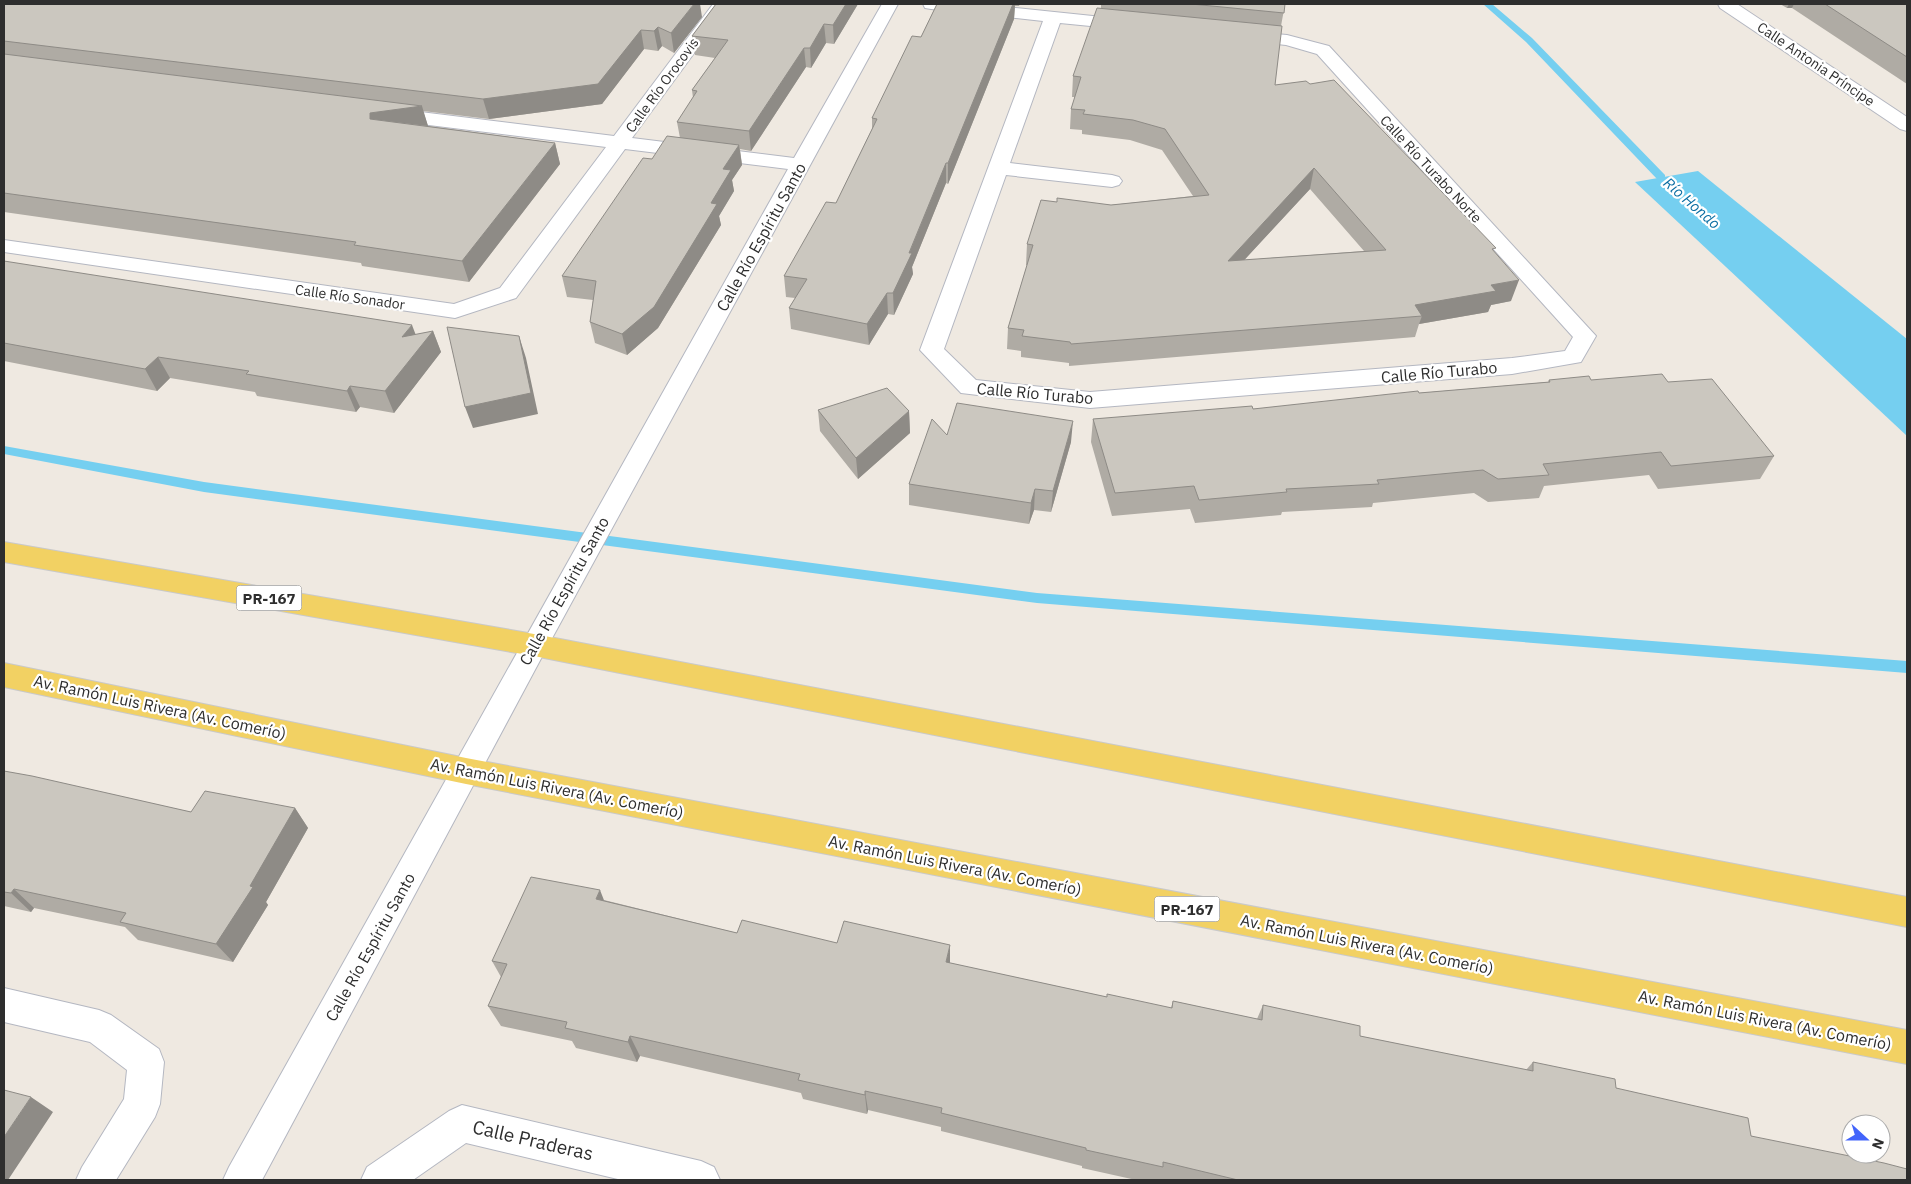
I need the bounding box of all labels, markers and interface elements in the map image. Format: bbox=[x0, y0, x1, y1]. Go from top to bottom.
street label: Calle Antonia Príncipe bbox=[1754, 18, 1878, 110]
street label: Calle Río Orocovis bbox=[621, 34, 703, 136]
street label: Calle Río Turabo Norte bbox=[1376, 111, 1486, 227]
street label: Calle Río Espíritu Santo bbox=[712, 159, 810, 315]
water label: Río Hondo bbox=[1660, 173, 1724, 233]
street label: Calle Río Sonador bbox=[294, 280, 406, 314]
street label: Calle Río Turabo bbox=[1380, 357, 1498, 387]
street label: Calle Río Turabo bbox=[976, 378, 1094, 408]
street label: Calle Río Espíritu Santo bbox=[515, 513, 613, 669]
road number: PR-167 bbox=[236, 586, 302, 610]
street label: Av. Ramón Luis Rivera (Av. Comerío) bbox=[32, 670, 288, 744]
street label: Av. Ramón Luis Rivera (Av. Comerío) bbox=[429, 754, 685, 822]
street label: Av. Ramón Luis Rivera (Av. Comerío) bbox=[827, 831, 1083, 899]
street label: Calle Río Espíritu Santo bbox=[321, 869, 419, 1025]
road number: PR-167 bbox=[1154, 896, 1220, 922]
street label: Av. Ramón Luis Rivera (Av. Comerío) bbox=[1239, 910, 1495, 978]
street label: Av. Ramón Luis Rivera (Av. Comerío) bbox=[1637, 986, 1893, 1054]
street label: Calle Praderas bbox=[470, 1114, 596, 1166]
north arrow bbox=[1841, 1114, 1891, 1164]
text: N bbox=[1868, 1136, 1888, 1152]

